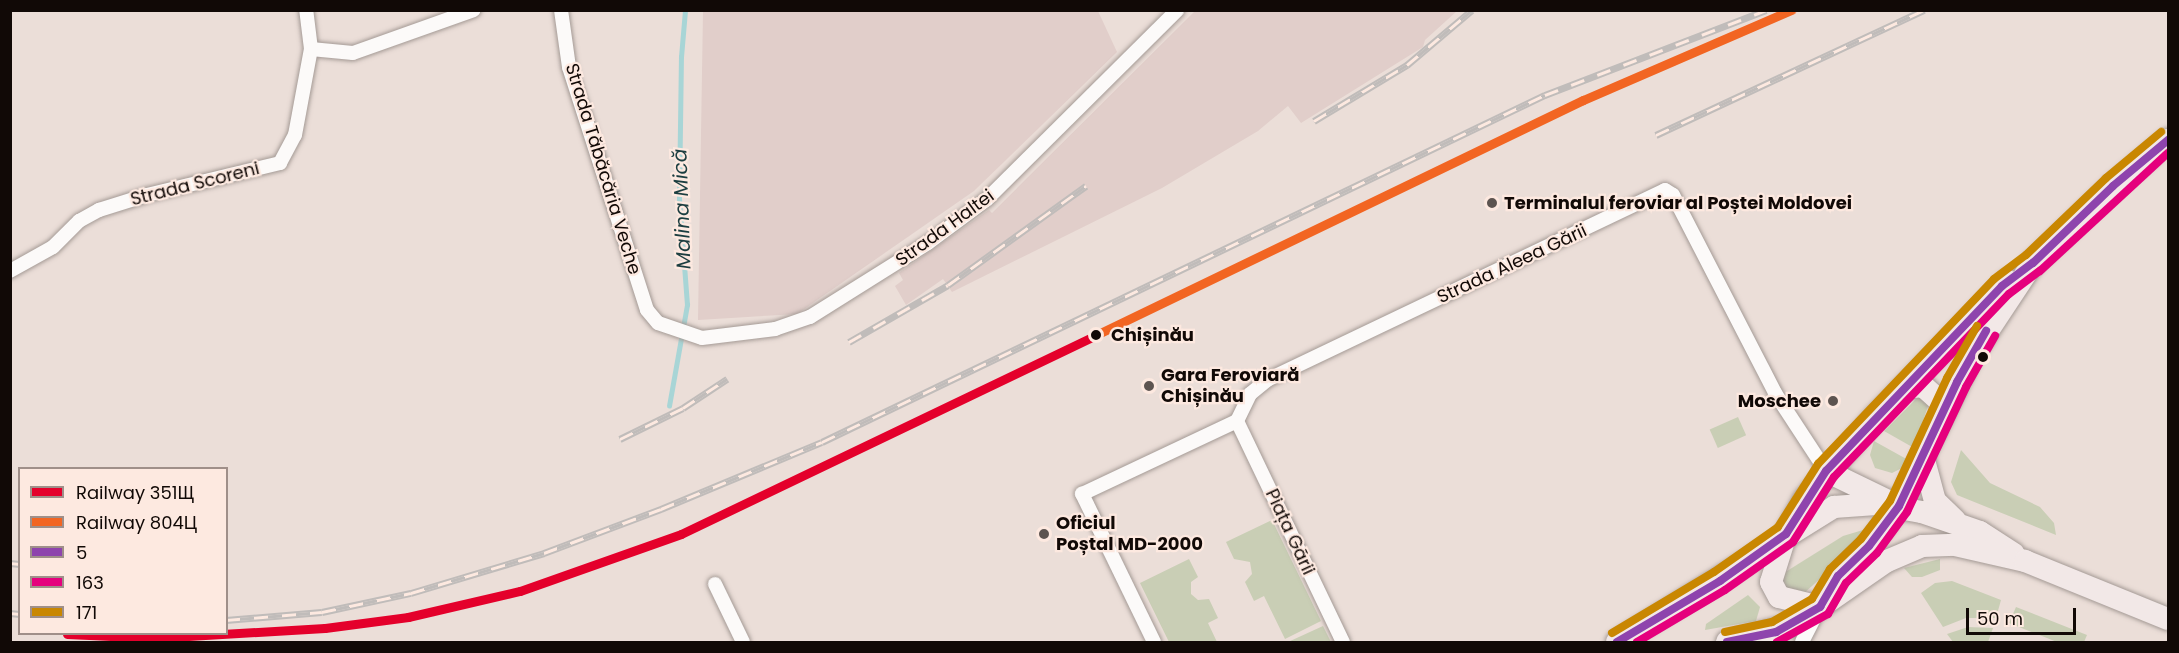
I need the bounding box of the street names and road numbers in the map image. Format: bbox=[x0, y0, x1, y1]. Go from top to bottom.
street label: Strada Tăbăcăria Veche bbox=[561, 61, 645, 277]
street label: Strada Scoreni bbox=[128, 158, 262, 210]
street label: Strada Haltei bbox=[892, 185, 998, 271]
street label: Strada Aleea Gării bbox=[1434, 220, 1590, 308]
street label: Piața Gării bbox=[1261, 486, 1319, 578]

